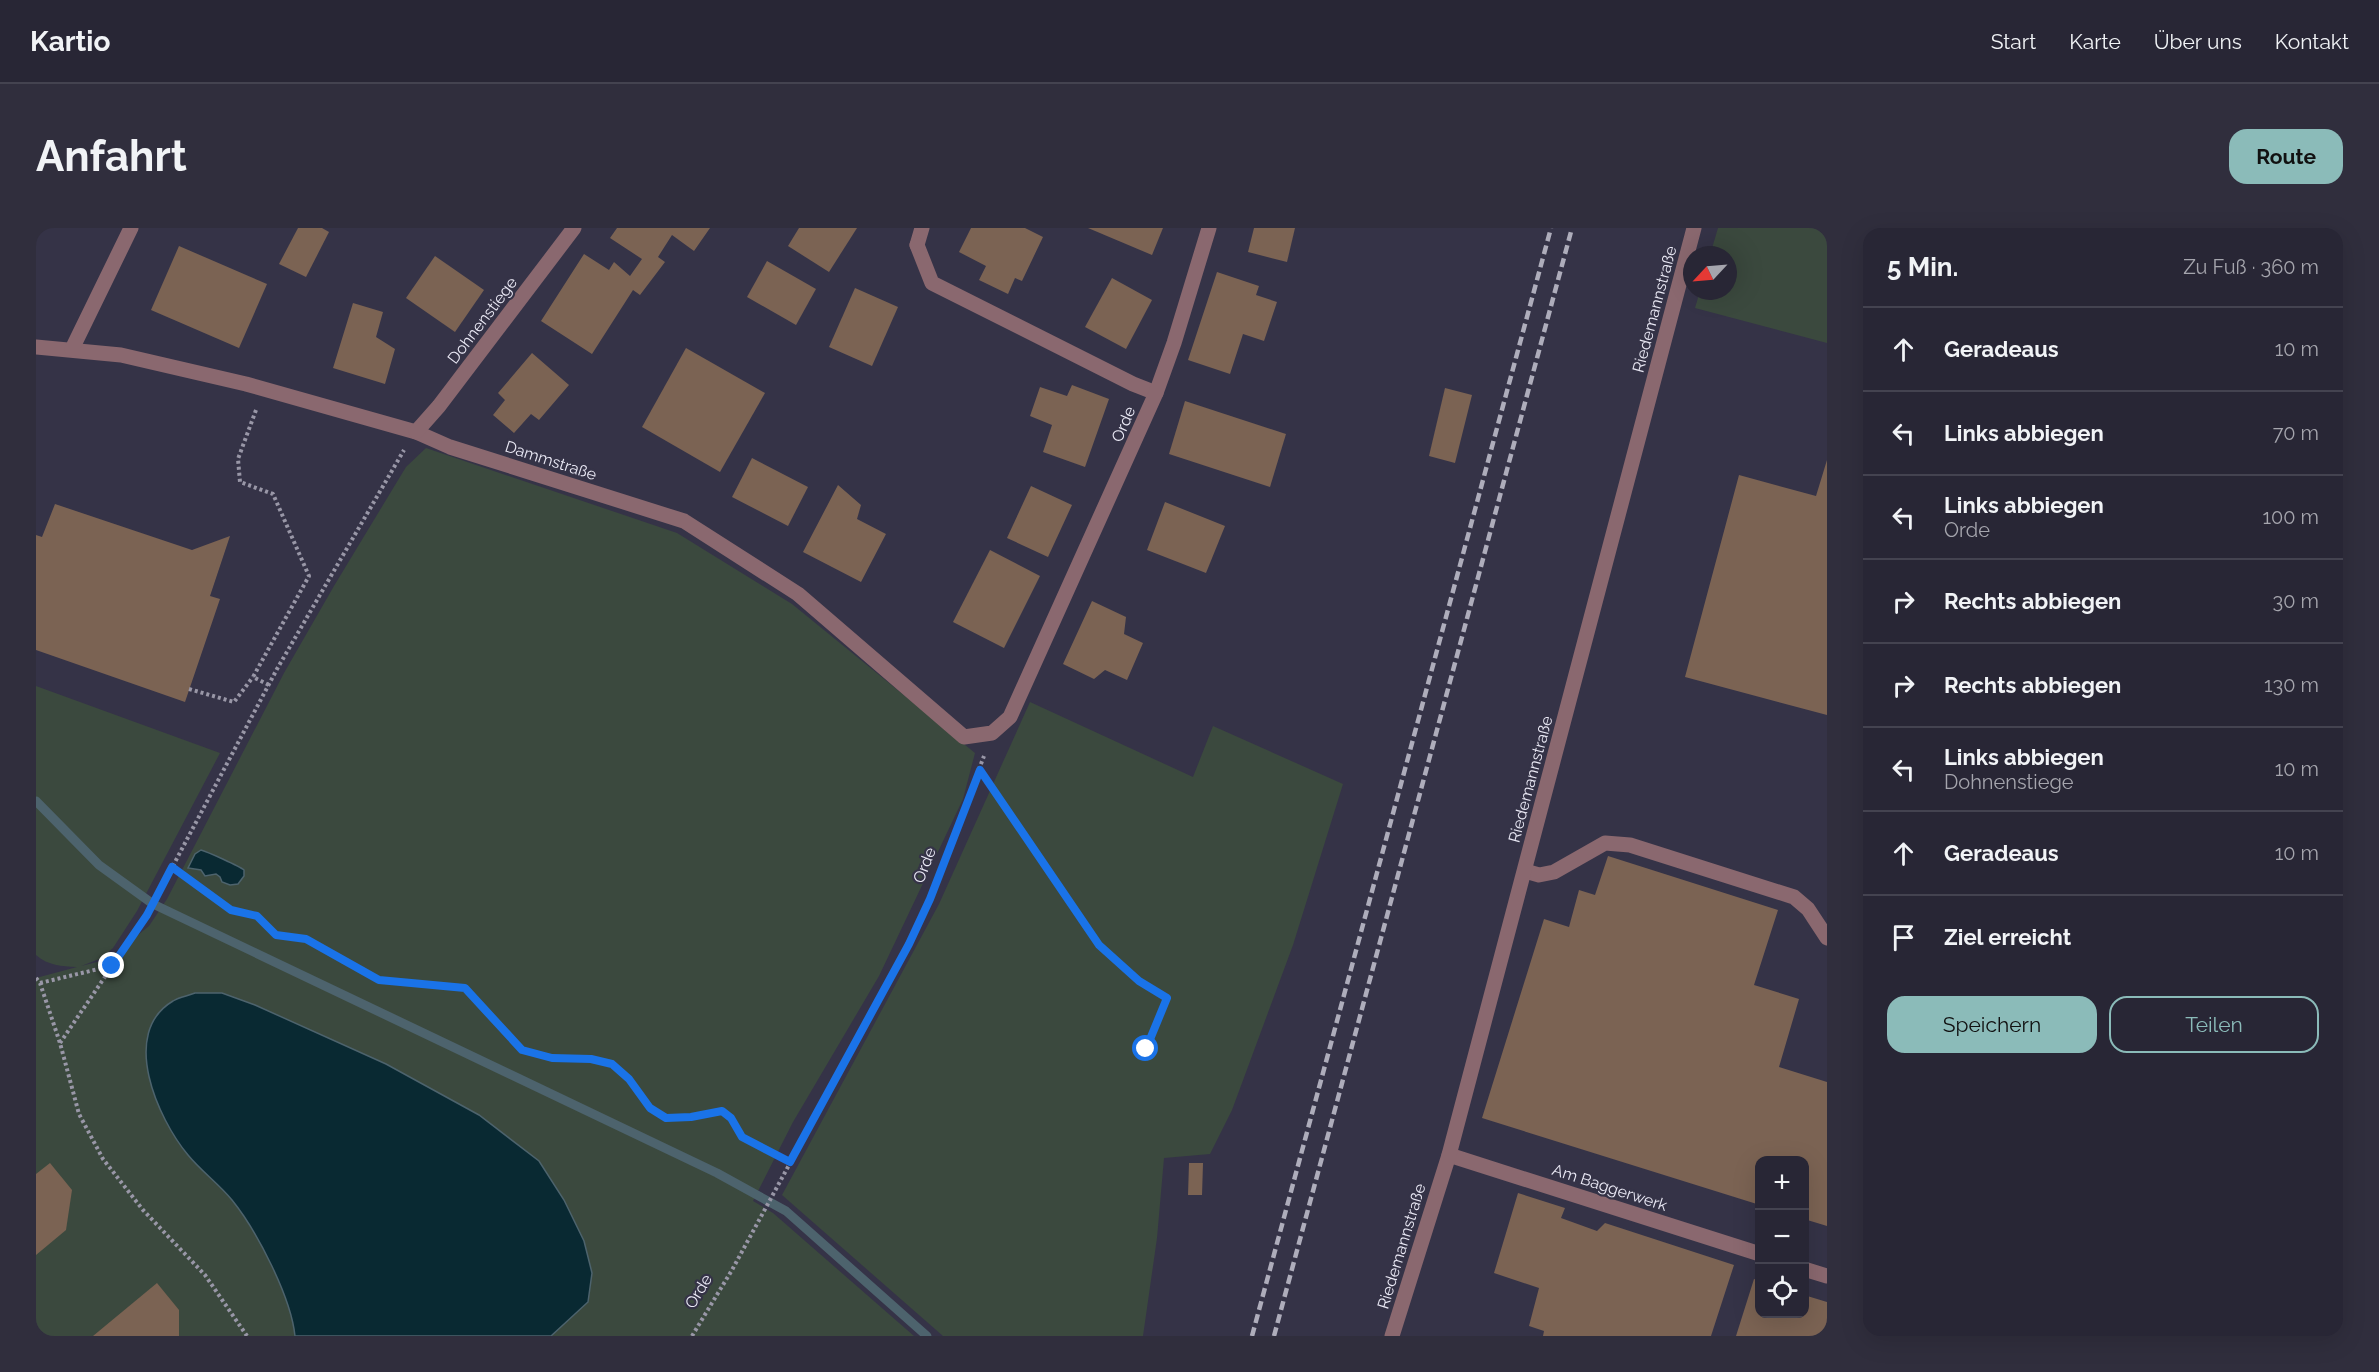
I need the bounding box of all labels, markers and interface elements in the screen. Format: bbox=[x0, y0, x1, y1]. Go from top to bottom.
text: Kartio bbox=[30, 25, 110, 58]
text: Start bbox=[1991, 29, 2036, 54]
text: Karte bbox=[2069, 29, 2121, 54]
text: Über uns bbox=[2154, 29, 2242, 54]
text: Kontakt bbox=[2275, 29, 2349, 54]
button: Route bbox=[2229, 129, 2343, 184]
text: Anfahrt bbox=[36, 132, 187, 181]
street label: Riedemannstraße bbox=[1628, 244, 1681, 375]
north arrow bbox=[1683, 246, 1737, 300]
text: 5 Min. bbox=[1887, 252, 1958, 282]
text: Zu Fuß · 360 m bbox=[2183, 255, 2319, 279]
street label: Dohnenstiege bbox=[444, 273, 521, 367]
icon: ahead bbox=[1887, 333, 1920, 366]
text: Geradeaus bbox=[1944, 336, 2059, 362]
text: 10 m bbox=[2275, 337, 2319, 361]
street label: Orde bbox=[1108, 404, 1139, 445]
icon: left bbox=[1887, 417, 1920, 450]
text: Links abbiegen bbox=[1944, 420, 2104, 446]
text: 70 m bbox=[2273, 421, 2319, 445]
street label: Dammstraße bbox=[503, 437, 599, 484]
text: Links abbiegen bbox=[1944, 492, 2104, 518]
icon: left bbox=[1887, 501, 1920, 534]
text: 100 m bbox=[2262, 505, 2319, 529]
text: Orde bbox=[1944, 518, 1990, 542]
icon: right bbox=[1887, 585, 1920, 618]
text: Rechts abbiegen bbox=[1944, 588, 2121, 614]
text: 30 m bbox=[2273, 589, 2319, 613]
icon: right bbox=[1887, 669, 1920, 702]
text: Rechts abbiegen bbox=[1944, 672, 2121, 698]
text: 130 m bbox=[2264, 673, 2319, 697]
street label: Riedemannstraße bbox=[1504, 714, 1557, 845]
text: Links abbiegen bbox=[1944, 744, 2104, 770]
icon: left bbox=[1887, 753, 1920, 786]
text: 10 m bbox=[2275, 757, 2319, 781]
text: Dohnenstiege bbox=[1944, 770, 2073, 794]
icon: ahead bbox=[1887, 837, 1920, 870]
text: Geradeaus bbox=[1944, 840, 2059, 866]
text: 10 m bbox=[2275, 841, 2319, 865]
street label: Orde bbox=[909, 845, 940, 886]
icon: arrive bbox=[1887, 921, 1920, 954]
text: Ziel erreicht bbox=[1944, 924, 2071, 950]
route end bbox=[98, 952, 124, 978]
button: Speichern bbox=[1887, 996, 2097, 1053]
button: Teilen bbox=[2109, 996, 2319, 1053]
route start bbox=[1132, 1035, 1158, 1061]
map controls bbox=[1755, 1156, 1809, 1318]
button: + bbox=[1755, 1156, 1809, 1210]
street label: Am Baggerwerk bbox=[1550, 1160, 1670, 1215]
street label: Riedemannstraße bbox=[1373, 1181, 1430, 1311]
button: − bbox=[1755, 1210, 1809, 1264]
button: locate bbox=[1755, 1264, 1809, 1318]
street label: Orde bbox=[681, 1271, 716, 1312]

